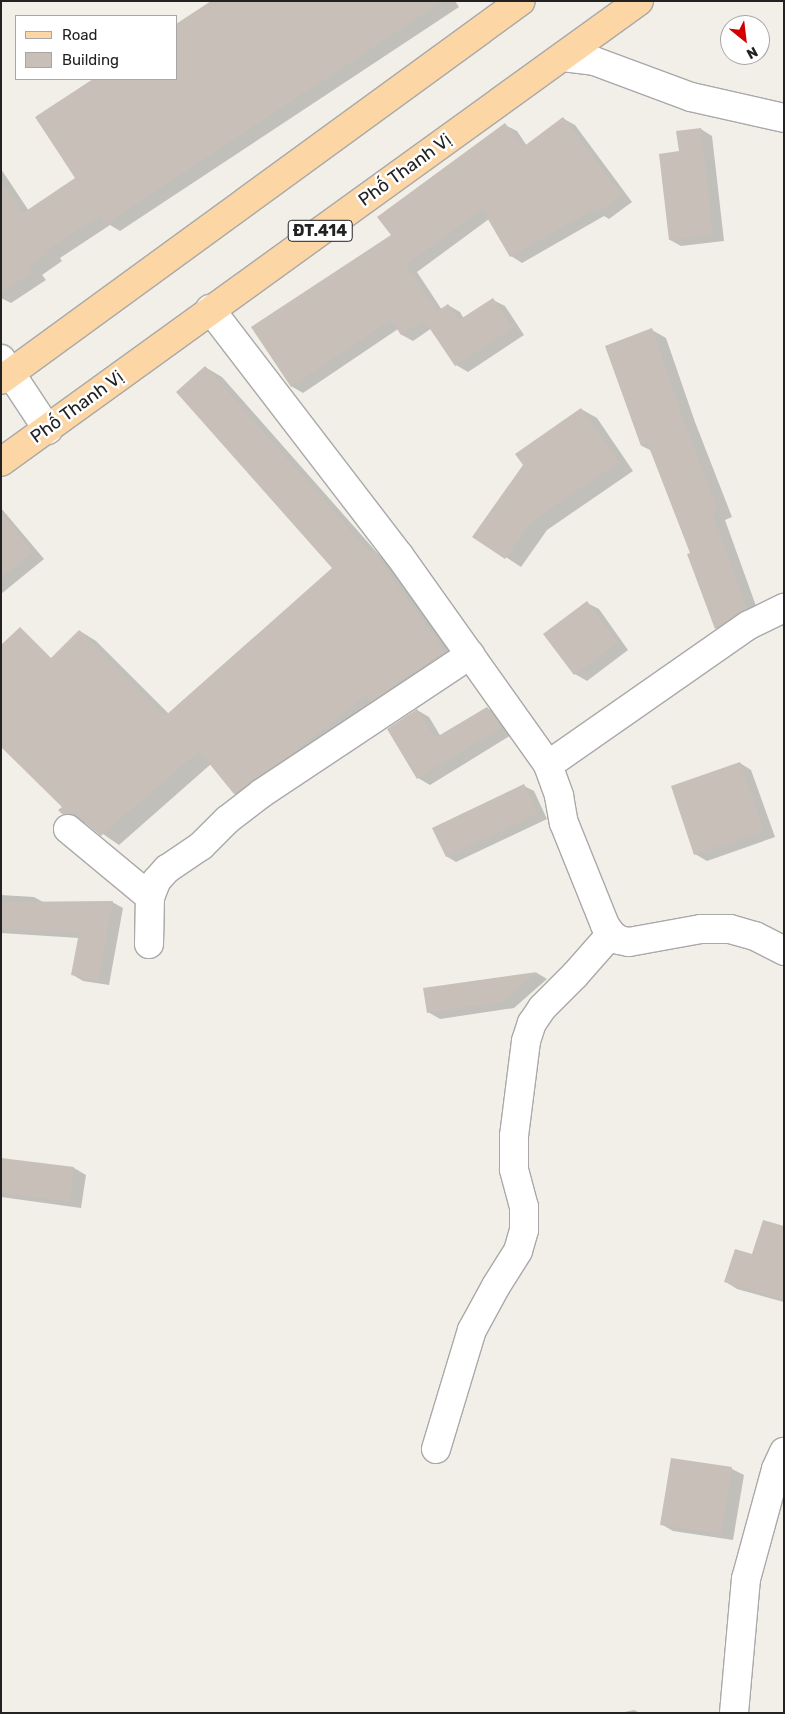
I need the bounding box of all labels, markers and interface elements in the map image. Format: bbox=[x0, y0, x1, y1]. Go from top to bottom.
legend bbox=[15, 15, 178, 80]
north arrow bbox=[720, 15, 770, 65]
text: Road bbox=[62, 26, 98, 44]
text: N bbox=[744, 43, 761, 63]
text: Building bbox=[62, 51, 119, 69]
street label: Phố Thanh Vị bbox=[354, 129, 456, 211]
road number: ĐT.414 bbox=[288, 218, 352, 245]
street label: Phố Thanh Vị bbox=[26, 366, 128, 448]

